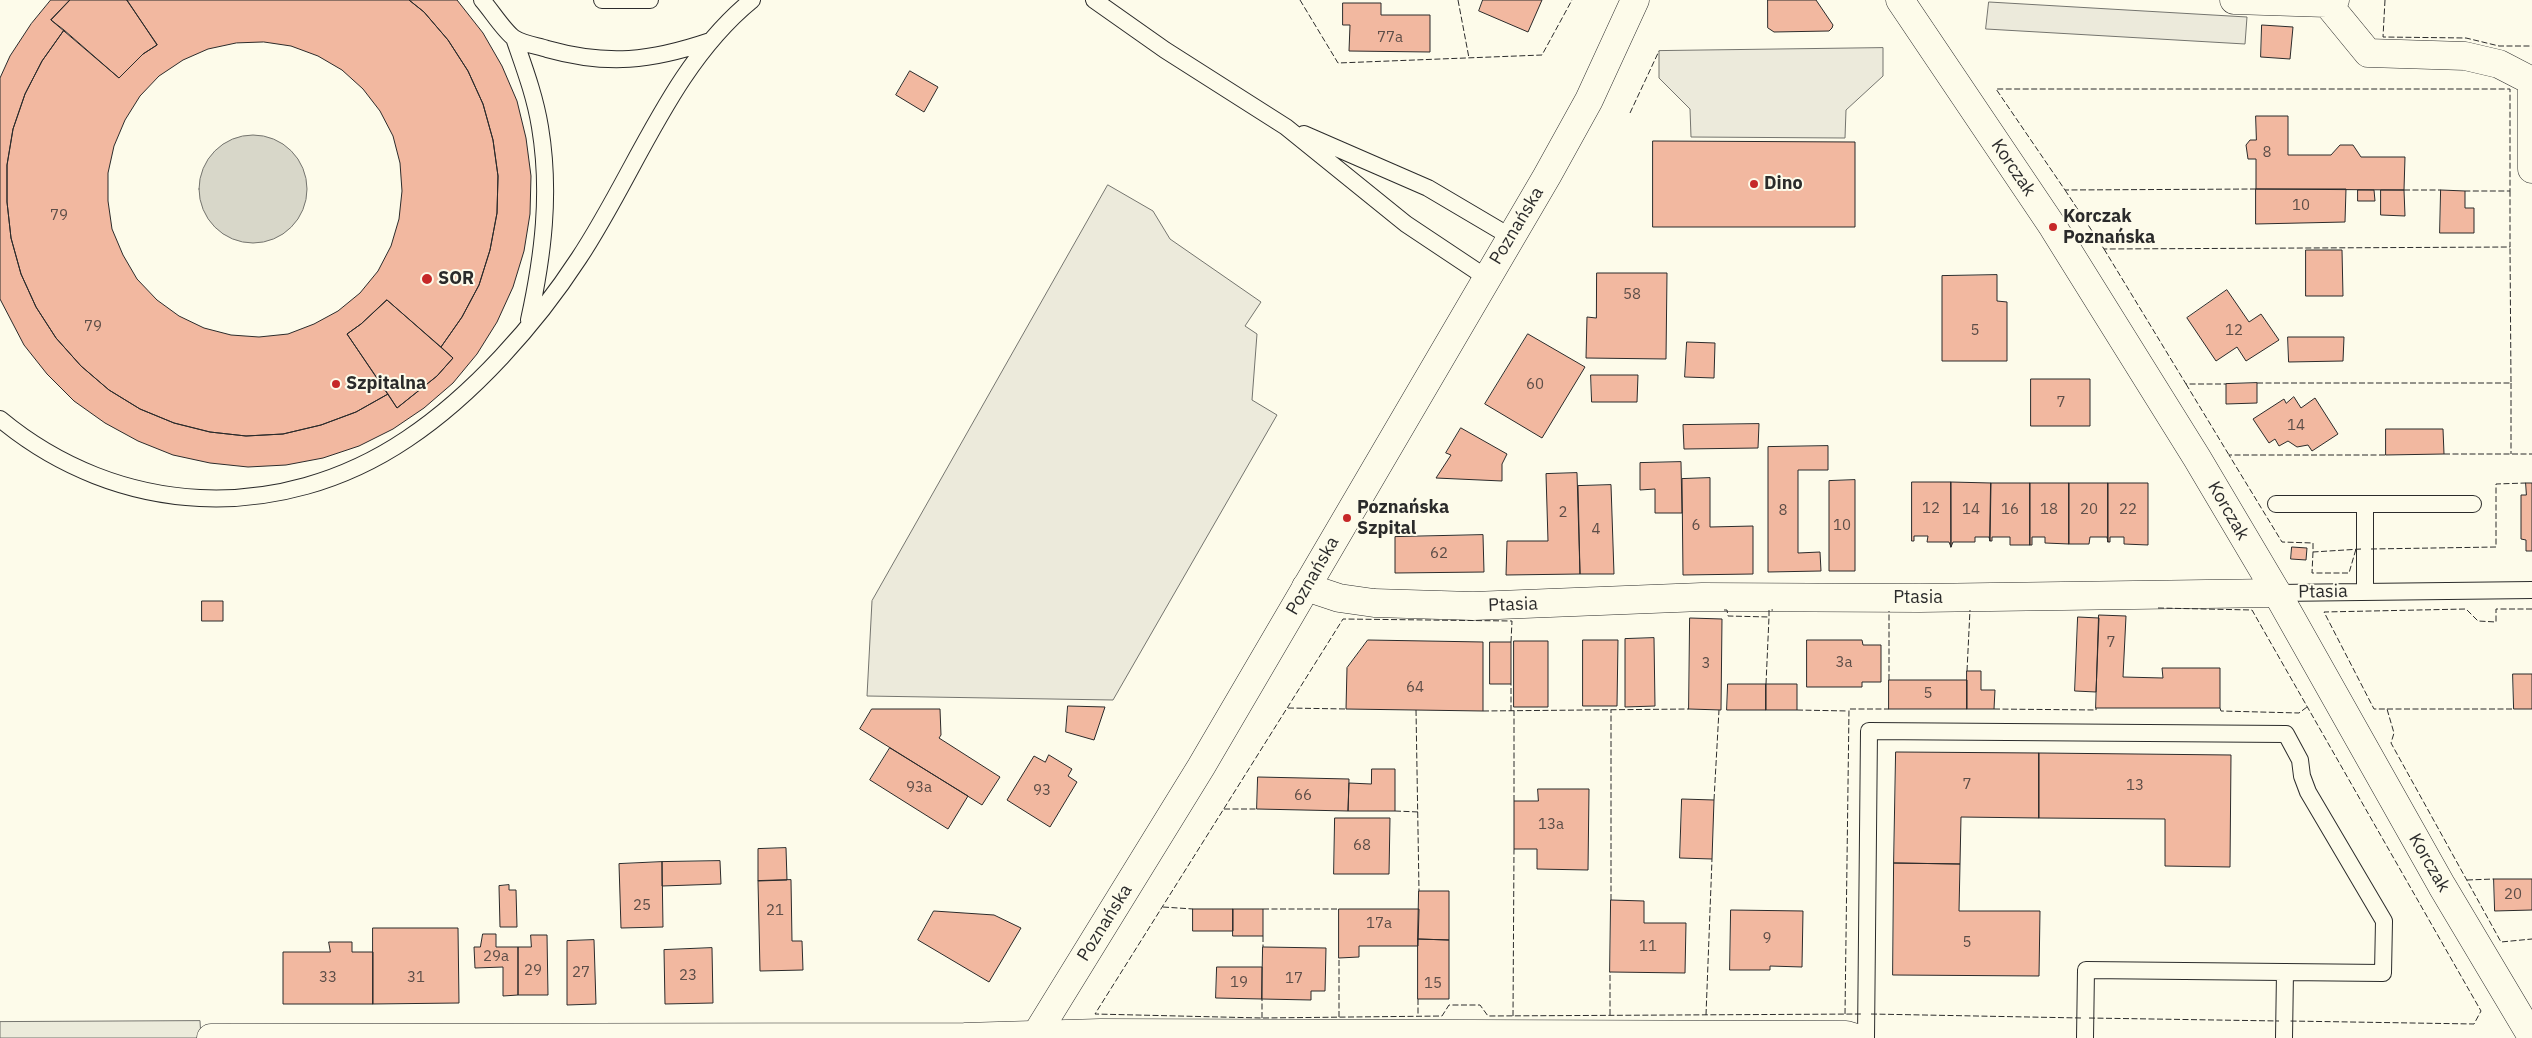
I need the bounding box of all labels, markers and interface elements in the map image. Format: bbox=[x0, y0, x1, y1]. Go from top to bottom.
house number: 77a bbox=[1377, 29, 1403, 47]
street label: Korczak bbox=[1986, 135, 2040, 201]
house number: 8 bbox=[2263, 144, 2271, 162]
place label: Dino bbox=[1764, 173, 1803, 195]
marker: Dino bbox=[1748, 178, 1760, 190]
street label: Poznańska bbox=[1485, 183, 1549, 269]
house number: 10 bbox=[2292, 197, 2310, 215]
place label: Korczak Poznańska bbox=[2063, 206, 2155, 248]
house number: 79 bbox=[50, 207, 68, 225]
marker: Korczak Poznańska bbox=[2047, 221, 2059, 233]
place label: SOR bbox=[438, 268, 474, 290]
marker: SOR bbox=[420, 272, 434, 286]
house number: 58 bbox=[1623, 286, 1641, 304]
house number: 79 bbox=[84, 318, 102, 336]
house number: 5 bbox=[1971, 322, 1979, 340]
house number: 12 bbox=[2225, 322, 2243, 340]
place label: Szpitalna bbox=[346, 373, 426, 395]
house number: 60 bbox=[1526, 376, 1544, 394]
marker: Szpitalna bbox=[330, 378, 342, 390]
house number: 7 bbox=[2057, 394, 2065, 412]
house number: 14 bbox=[2287, 417, 2305, 435]
street label: Korczak bbox=[2203, 478, 2253, 544]
place label: Poznańska Szpital bbox=[1357, 497, 1449, 540]
house number: 12 bbox=[1922, 500, 1940, 518]
house number: 14 bbox=[1962, 501, 1980, 519]
house number: 16 bbox=[2001, 501, 2019, 519]
house number: 18 bbox=[2040, 501, 2058, 519]
house number: 20 bbox=[2080, 501, 2098, 519]
house number: 22 bbox=[2119, 501, 2137, 519]
house number: 8 bbox=[1779, 502, 1787, 520]
house number: 2 bbox=[1559, 504, 1567, 522]
marker: Poznańska Szpital bbox=[1341, 512, 1353, 524]
house number: 6 bbox=[1692, 517, 1700, 535]
house number: 10 bbox=[1833, 517, 1851, 535]
house number: 4 bbox=[1592, 521, 1600, 539]
street label: Poznańska bbox=[1282, 533, 1344, 619]
house number: 62 bbox=[1430, 545, 1448, 563]
street label: Ptasia bbox=[2298, 581, 2348, 603]
street label: Ptasia bbox=[1893, 587, 1943, 609]
street label: Ptasia bbox=[1488, 593, 1538, 617]
house number: 7 bbox=[2107, 634, 2115, 652]
house number: 3a bbox=[1835, 654, 1853, 672]
house number: 3 bbox=[1702, 655, 1710, 673]
house number: 64 bbox=[1406, 679, 1424, 697]
house number: 5 bbox=[1924, 685, 1932, 703]
house number: 7 bbox=[1963, 776, 1971, 794]
house number: 13 bbox=[2126, 777, 2144, 795]
house number: 93a bbox=[906, 779, 932, 797]
house number: 93 bbox=[1033, 782, 1051, 800]
house number: 66 bbox=[1294, 787, 1312, 805]
house number: 13a bbox=[1538, 816, 1564, 834]
street label: Korczak bbox=[2404, 830, 2454, 896]
house number: 68 bbox=[1353, 837, 1371, 855]
street label: Poznańska bbox=[1073, 881, 1137, 965]
house number: 20 bbox=[2504, 886, 2522, 904]
house number: 25 bbox=[633, 897, 651, 915]
house number: 21 bbox=[766, 902, 784, 920]
house number: 17a bbox=[1366, 915, 1392, 933]
house number: 9 bbox=[1763, 930, 1771, 948]
house number: 5 bbox=[1963, 934, 1971, 952]
house number: 11 bbox=[1639, 938, 1657, 956]
house number: 29a bbox=[483, 948, 509, 966]
house number: 29 bbox=[524, 962, 542, 980]
house number: 27 bbox=[572, 964, 590, 982]
house number: 23 bbox=[679, 967, 697, 985]
house number: 33 bbox=[319, 969, 337, 987]
house number: 31 bbox=[407, 969, 425, 987]
house number: 17 bbox=[1285, 970, 1303, 988]
house number: 19 bbox=[1230, 974, 1248, 992]
house number: 15 bbox=[1424, 975, 1442, 993]

